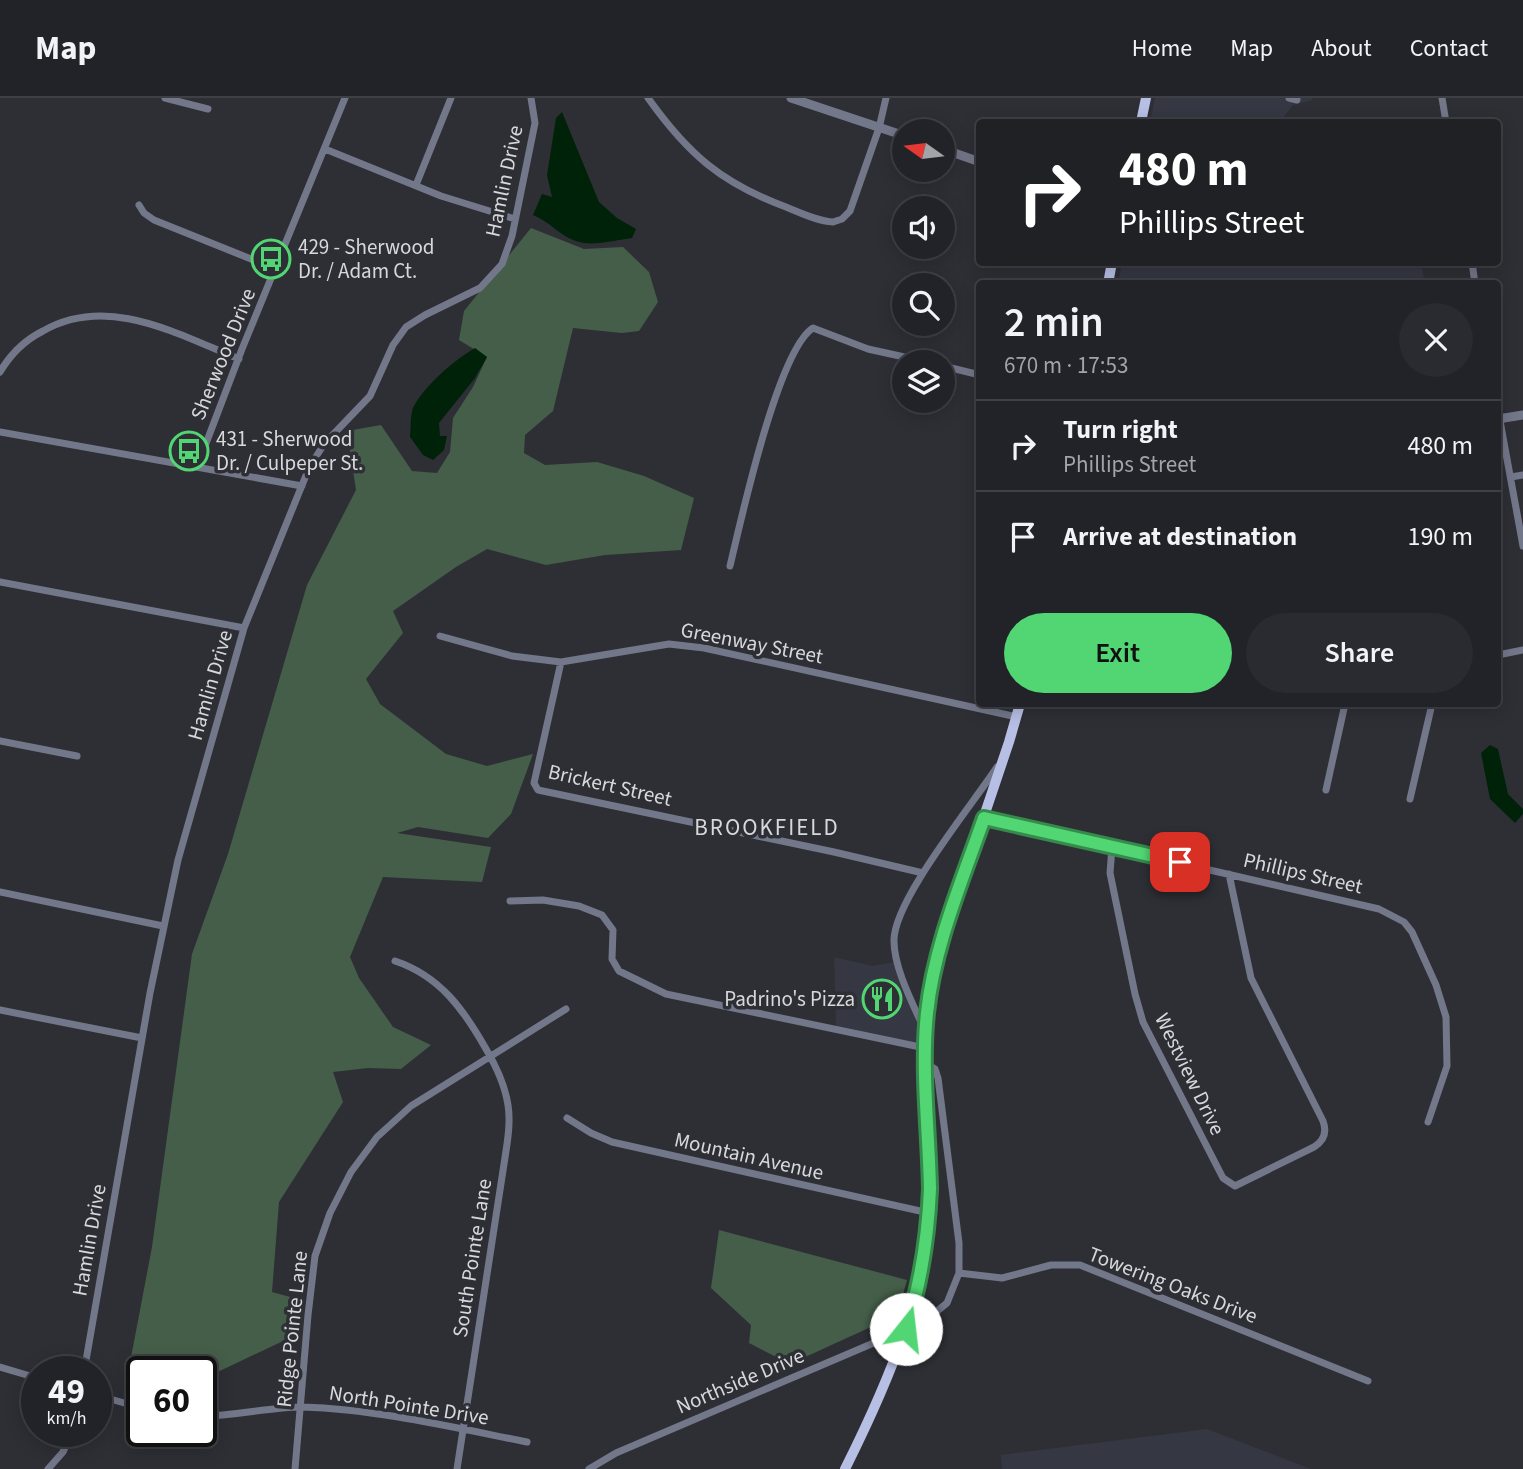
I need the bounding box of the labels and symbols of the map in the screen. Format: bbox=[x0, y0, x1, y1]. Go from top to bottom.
north arrow bbox=[892, 119, 956, 182]
street label: Hamlin Drive bbox=[478, 122, 530, 240]
place label: 429 - Sherwood Dr. / Adam Ct. bbox=[298, 232, 434, 286]
bus stop icon: 429 - Sherwood Dr. / Adam Ct. bbox=[250, 238, 292, 280]
street label: Sherwood Drive bbox=[183, 284, 263, 424]
place label: 431 - Sherwood Dr. / Culpeper St. bbox=[216, 424, 363, 478]
bus stop icon: 431 - Sherwood Dr. / Culpeper St. bbox=[168, 430, 210, 472]
street label: Greenway Street bbox=[678, 614, 826, 672]
street label: Hamlin Drive bbox=[180, 626, 240, 744]
street label: Brickert Street bbox=[545, 756, 675, 814]
district label: BROOKFIELD bbox=[694, 811, 840, 844]
pin bbox=[1150, 832, 1210, 892]
street label: Phillips Street bbox=[1240, 845, 1366, 901]
restaurant icon: Padrino's Pizza bbox=[861, 978, 903, 1020]
place label: Padrino's Pizza bbox=[724, 984, 855, 1014]
street label: Westview Drive bbox=[1147, 1008, 1233, 1140]
street label: Mountain Avenue bbox=[671, 1124, 827, 1188]
street label: South Pointe Lane bbox=[445, 1176, 499, 1340]
street label: Hamlin Drive bbox=[64, 1182, 114, 1298]
street label: Towering Oaks Drive bbox=[1084, 1239, 1262, 1331]
street label: Ridge Pointe Lane bbox=[269, 1249, 315, 1409]
position arrow bbox=[869, 1292, 943, 1366]
street label: Northside Drive bbox=[671, 1341, 809, 1421]
speed limit sign: 60 bbox=[126, 1356, 217, 1447]
street label: North Pointe Drive bbox=[327, 1378, 491, 1432]

